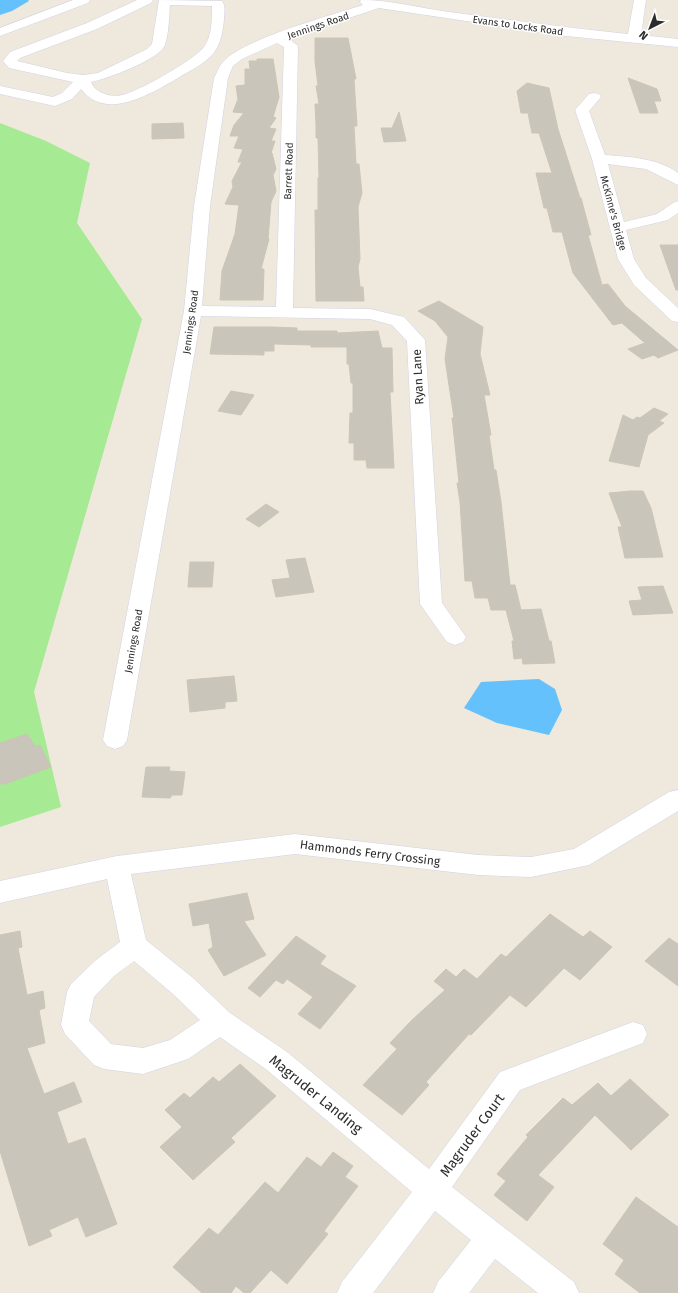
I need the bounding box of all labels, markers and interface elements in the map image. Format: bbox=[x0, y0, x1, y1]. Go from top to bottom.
north arrow bbox=[630, 8, 670, 48]
street label: Jennings Road bbox=[286, 10, 351, 42]
street label: Evans to Locks Road bbox=[472, 14, 564, 38]
text: N bbox=[637, 28, 651, 42]
street label: Barrett Road bbox=[282, 142, 296, 200]
street label: McKinne's Bridge bbox=[597, 175, 629, 252]
street label: Jennings Road bbox=[181, 289, 201, 355]
street label: Ryan Lane bbox=[410, 349, 426, 405]
street label: Jennings Road bbox=[122, 608, 145, 674]
street label: Hammonds Ferry Crossing bbox=[299, 837, 442, 869]
street label: Magruder Landing bbox=[266, 1052, 366, 1138]
street label: Magruder Court bbox=[437, 1090, 509, 1180]

